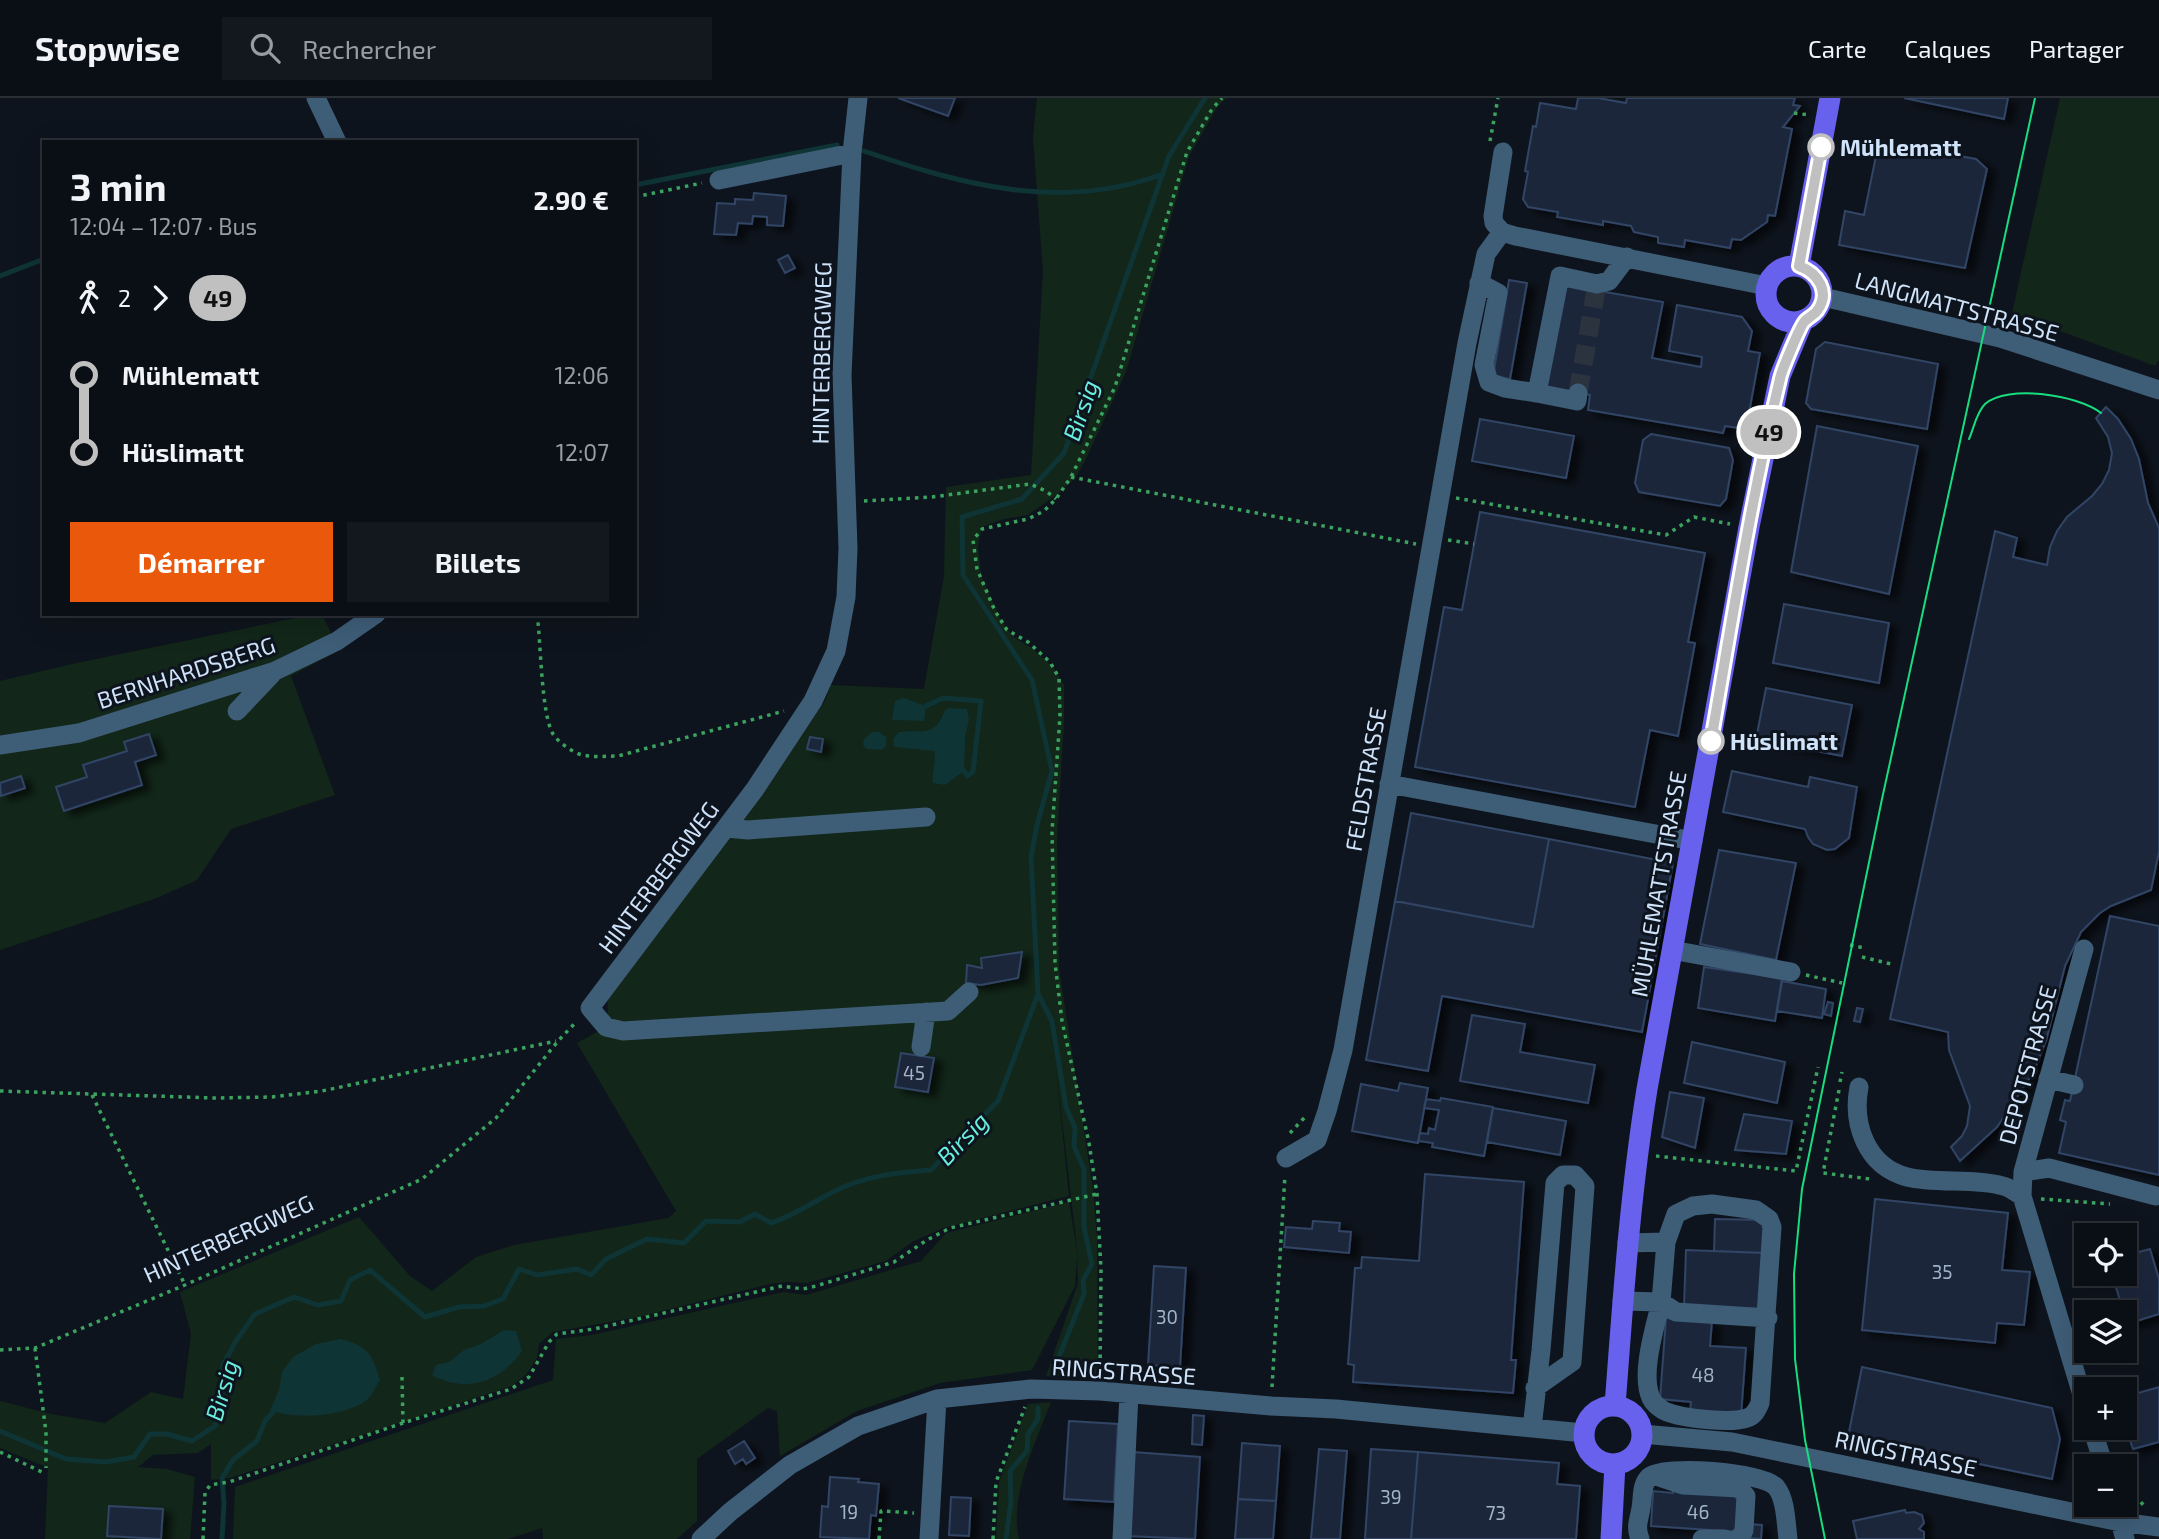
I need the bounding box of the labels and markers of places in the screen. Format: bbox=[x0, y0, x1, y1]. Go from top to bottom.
place label: Mühlematt bbox=[1840, 133, 1961, 161]
marker: Mühlematt bbox=[1808, 134, 1834, 160]
place label: Hüslimatt bbox=[1730, 727, 1838, 755]
marker: Hüslimatt bbox=[1698, 728, 1724, 754]

